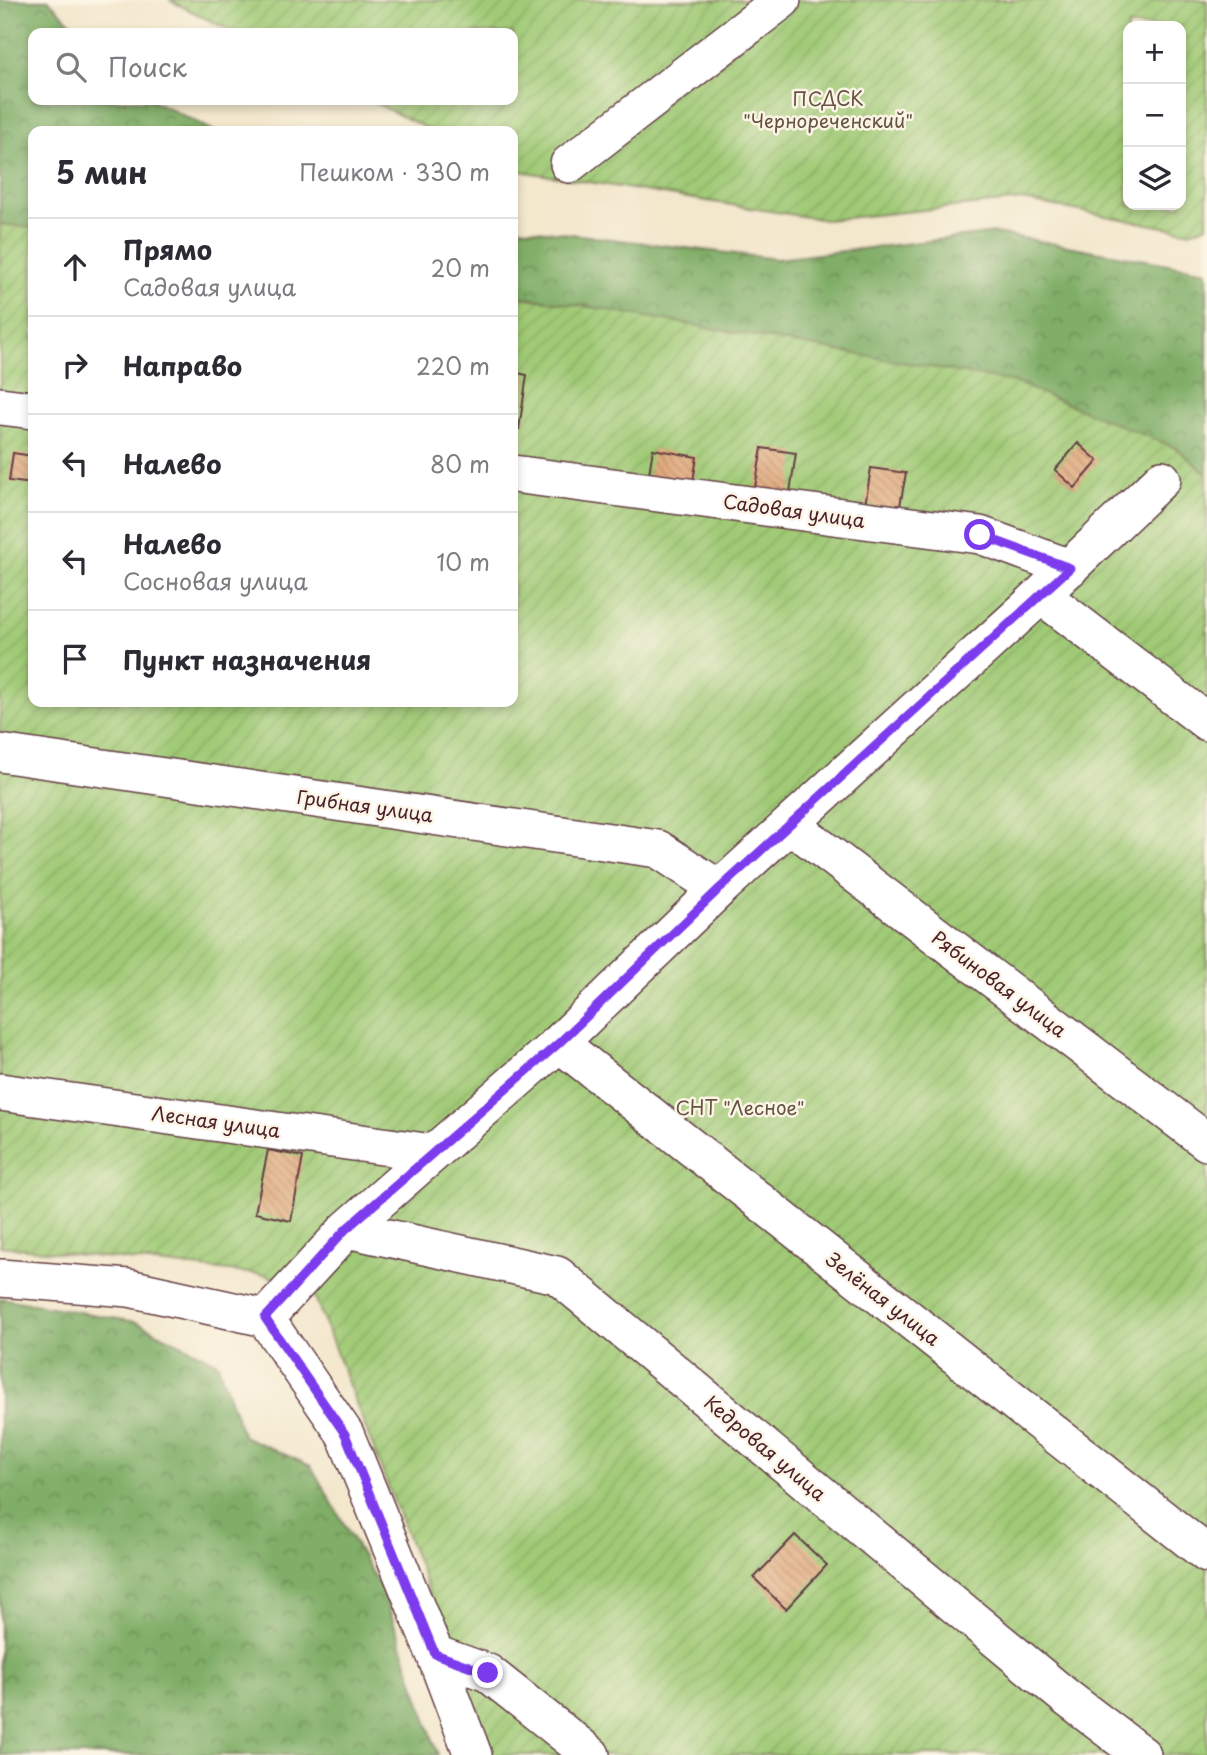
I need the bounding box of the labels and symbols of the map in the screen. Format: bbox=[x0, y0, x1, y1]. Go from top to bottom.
park label: ПСДСК "Чернореченский" bbox=[743, 84, 913, 134]
street label: Садовая улица bbox=[721, 486, 867, 534]
route start bbox=[964, 519, 995, 550]
street label: Грибная улица bbox=[295, 782, 435, 828]
street label: Рябиновая улица bbox=[926, 923, 1073, 1043]
park label: СНТ "Лесное" bbox=[675, 1093, 805, 1121]
street label: Лесная улица bbox=[150, 1098, 282, 1144]
street label: Зелёная улица bbox=[821, 1245, 947, 1352]
street label: Кедровая улица bbox=[699, 1388, 833, 1507]
route end bbox=[472, 1657, 503, 1688]

